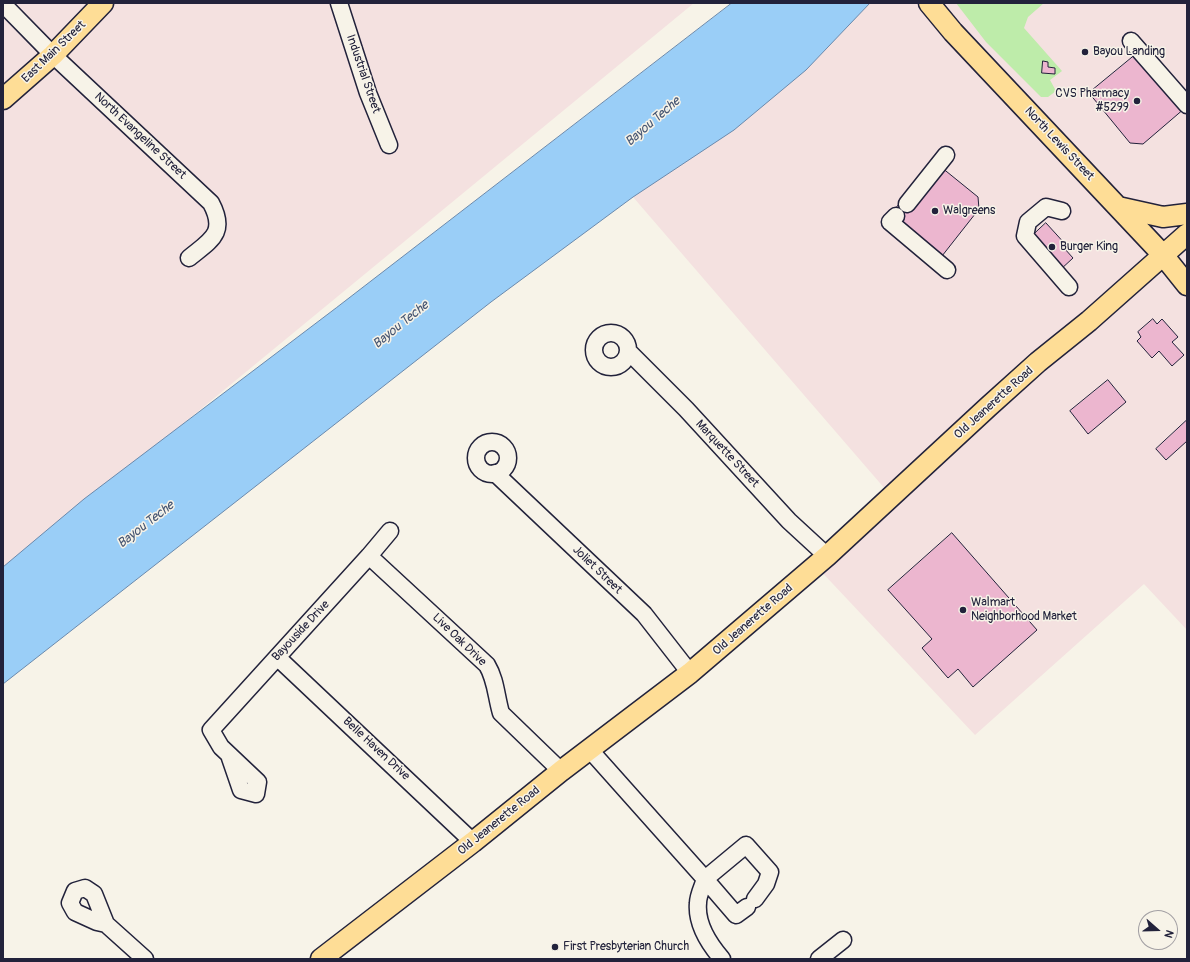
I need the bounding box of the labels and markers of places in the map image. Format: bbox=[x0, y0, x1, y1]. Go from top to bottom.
place label: Bayou Landing bbox=[1093, 45, 1165, 59]
marker: Bayou Landing bbox=[1080, 47, 1090, 57]
place label: CVS Pharmacy #5299 bbox=[1055, 87, 1129, 115]
marker: CVS Pharmacy #5299 bbox=[1132, 96, 1142, 106]
place label: Walgreens bbox=[943, 204, 995, 218]
marker: Walgreens bbox=[930, 206, 940, 216]
place label: Burger King bbox=[1060, 240, 1118, 254]
marker: Burger King bbox=[1047, 242, 1057, 252]
place label: Walmart Neighborhood Market bbox=[971, 596, 1077, 624]
marker: Walmart Neighborhood Market bbox=[958, 605, 968, 615]
place label: First Presbyterian Church bbox=[563, 940, 689, 954]
marker: First Presbyterian Church bbox=[550, 942, 560, 952]

